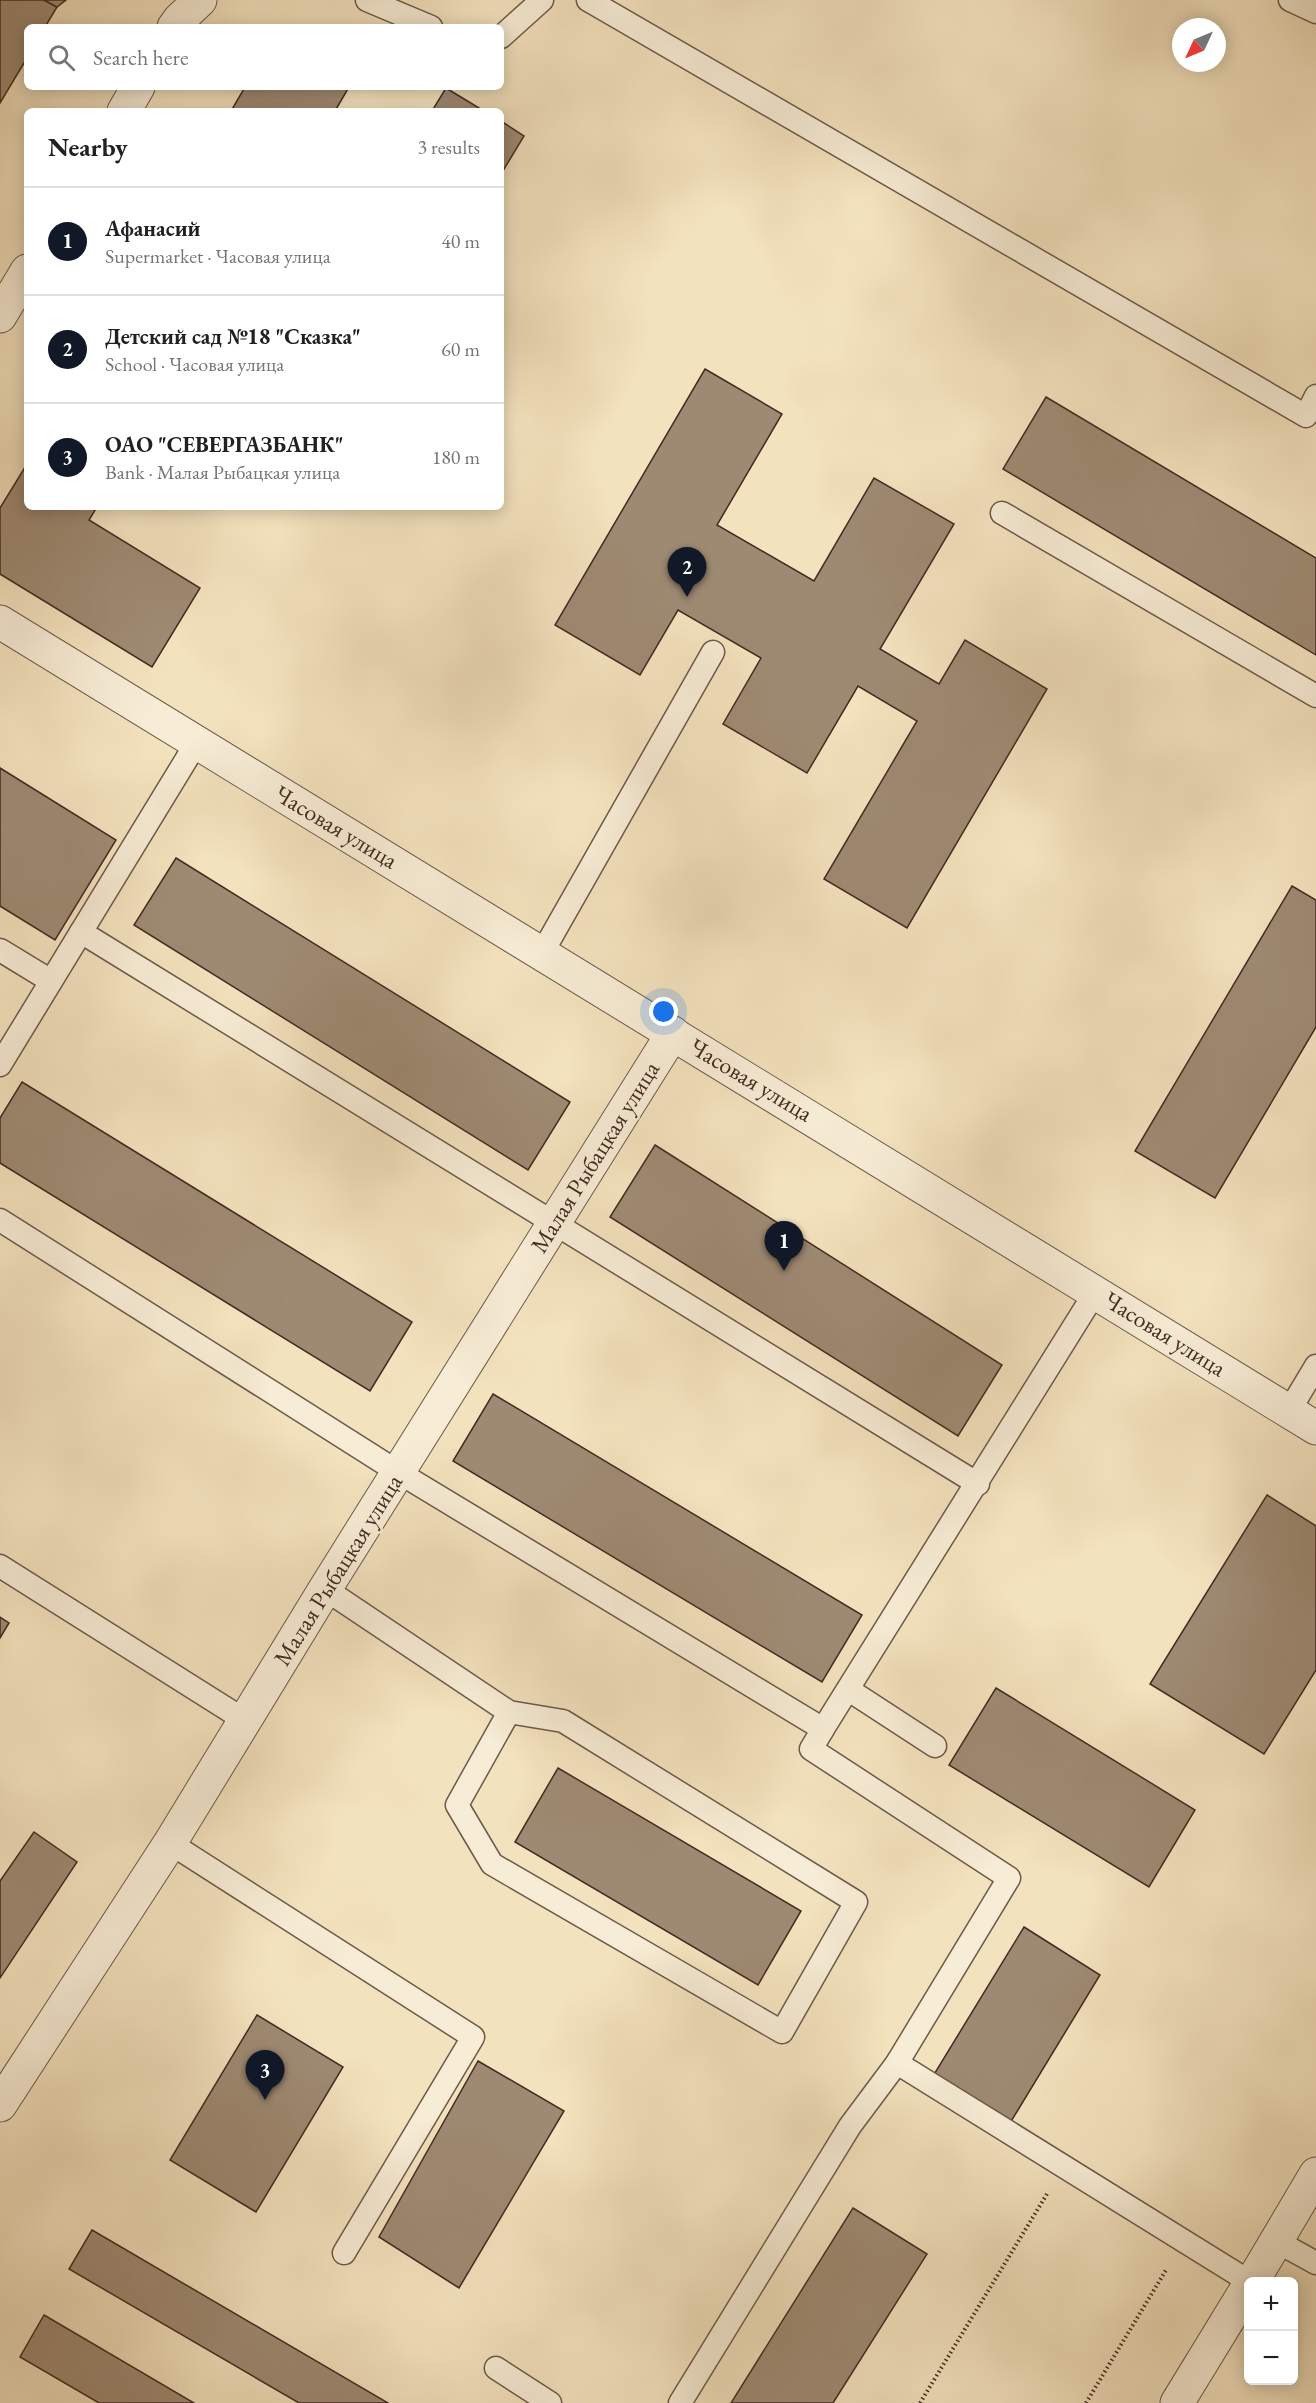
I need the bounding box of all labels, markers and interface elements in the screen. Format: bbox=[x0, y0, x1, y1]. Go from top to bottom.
north arrow bbox=[1172, 18, 1226, 72]
search box bbox=[24, 24, 504, 90]
icon: search bbox=[45, 41, 78, 74]
text: Search here bbox=[93, 43, 188, 72]
text: Nearby bbox=[48, 130, 128, 164]
text: 3 results bbox=[417, 134, 480, 160]
text: Афанасий bbox=[105, 214, 201, 243]
text: 1 bbox=[62, 228, 73, 254]
text: 40 m bbox=[441, 228, 480, 254]
text: Supermarket · Часовая улица bbox=[105, 243, 331, 269]
text: Детский сад №18 "Сказка" bbox=[105, 322, 361, 351]
text: 2 bbox=[62, 336, 73, 362]
text: 60 m bbox=[441, 336, 480, 362]
text: School · Часовая улица bbox=[105, 351, 284, 377]
text: ОАО "СЕВЕРГАЗБАНК" bbox=[105, 430, 343, 459]
text: 3 bbox=[62, 444, 73, 470]
text: 180 m bbox=[432, 444, 480, 470]
text: Bank · Малая Рыбацкая улица bbox=[105, 459, 340, 485]
pin: 2 bbox=[668, 548, 706, 597]
street label: Часовая улица bbox=[269, 778, 404, 876]
your location bbox=[649, 997, 678, 1026]
street label: Часовая улица bbox=[684, 1031, 819, 1129]
street label: Малая Рыбацкая улица bbox=[523, 1055, 666, 1258]
pin: 1 bbox=[764, 1222, 804, 1271]
street label: Часовая улица bbox=[1098, 1284, 1232, 1384]
street label: Малая Рыбацкая улица bbox=[266, 1468, 409, 1671]
pin: 3 bbox=[246, 2050, 284, 2100]
map controls bbox=[1244, 2277, 1298, 2385]
button: + bbox=[1244, 2277, 1298, 2331]
button: − bbox=[1244, 2331, 1298, 2385]

